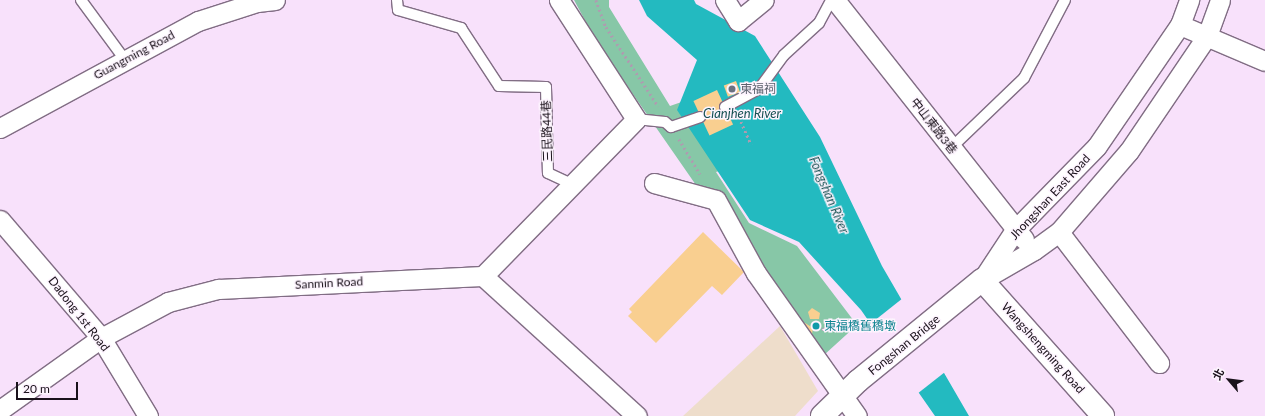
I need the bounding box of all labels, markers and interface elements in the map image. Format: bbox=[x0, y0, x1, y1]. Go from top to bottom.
street label: Guangming Road bbox=[91, 28, 177, 82]
place label: 東福祠 bbox=[740, 82, 776, 96]
marker: 東福祠 bbox=[727, 84, 737, 94]
street label: 中山東路3巷 bbox=[908, 95, 960, 157]
street label: 三民路44巷 bbox=[539, 100, 555, 162]
water label: Cianjhen River bbox=[703, 105, 781, 121]
street label: Jhongshan East Road bbox=[1007, 151, 1093, 243]
water label: Fongshan River bbox=[806, 154, 852, 236]
street label: Dadong 1st Road bbox=[45, 274, 113, 354]
street label: Sanmin Road bbox=[295, 274, 363, 292]
street label: Wangshengming Road bbox=[998, 300, 1088, 396]
street label: Fongshan Bridge bbox=[865, 312, 943, 378]
place label: 東福橋舊橋墩 bbox=[824, 319, 896, 333]
marker: 東福橋舊橋墩 bbox=[811, 321, 821, 331]
north arrow bbox=[1209, 360, 1249, 400]
text: 北 bbox=[1210, 366, 1226, 382]
scale bar bbox=[18, 374, 80, 400]
text: 20 m bbox=[23, 381, 50, 396]

